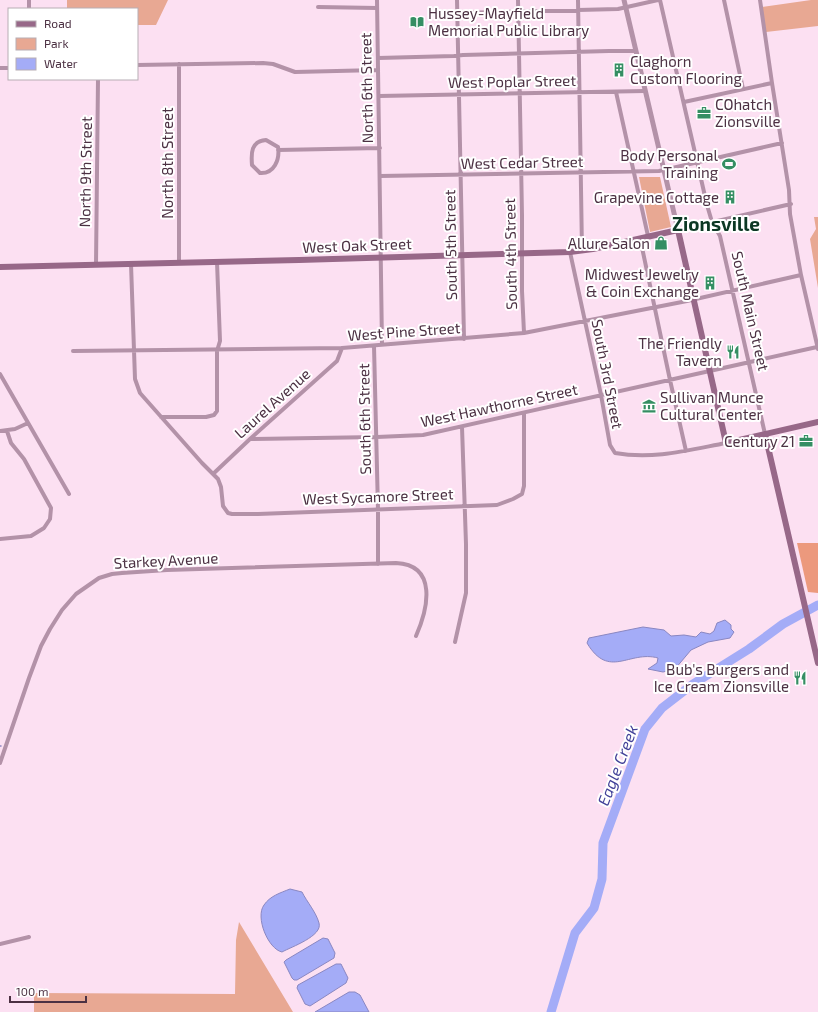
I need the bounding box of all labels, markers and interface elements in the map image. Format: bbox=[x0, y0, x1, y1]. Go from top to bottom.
place label: Hussey-Mayfield Memorial Public Library bbox=[428, 4, 589, 39]
legend bbox=[8, 8, 138, 80]
library icon: Hussey-Mayfield Memorial Public Library bbox=[409, 14, 425, 30]
text: Road bbox=[44, 16, 72, 30]
street label: North 6th Street bbox=[356, 32, 376, 144]
text: Park bbox=[44, 36, 69, 50]
place label: Claghorn Custom Flooring bbox=[630, 52, 742, 87]
text: Water bbox=[44, 56, 78, 70]
building icon: Claghorn Custom Flooring bbox=[611, 62, 627, 78]
street label: West Poplar Street bbox=[448, 71, 576, 91]
place label: COhatch Zionsville bbox=[715, 95, 781, 130]
office icon: COhatch Zionsville bbox=[696, 105, 712, 121]
street label: North 8th Street bbox=[158, 107, 176, 219]
street label: North 9th Street bbox=[75, 116, 95, 228]
place label: Body Personal Training bbox=[620, 146, 719, 181]
street label: West Cedar Street bbox=[460, 152, 584, 172]
sports icon: Body Personal Training bbox=[721, 156, 737, 172]
place label: Grapevine Cottage bbox=[594, 188, 719, 206]
street label: South 5th Street bbox=[440, 189, 460, 301]
building icon: Grapevine Cottage bbox=[722, 189, 738, 205]
street label: South 4th Street bbox=[500, 198, 520, 310]
district label: Zionsville bbox=[672, 212, 760, 235]
street label: West Oak Street bbox=[302, 234, 412, 256]
place label: Allure Salon bbox=[568, 234, 650, 252]
shop icon: Allure Salon bbox=[653, 235, 669, 251]
street label: South Main Street bbox=[728, 249, 774, 373]
place label: Midwest Jewelry & Coin Exchange bbox=[585, 265, 699, 300]
building icon: Midwest Jewelry & Coin Exchange bbox=[702, 275, 718, 291]
street label: West Pine Street bbox=[347, 318, 461, 344]
street label: South 3rd Street bbox=[589, 318, 627, 431]
place label: The Friendly Tavern bbox=[638, 334, 722, 369]
restaurant icon: The Friendly Tavern bbox=[725, 344, 741, 360]
street label: South 6th Street bbox=[354, 363, 374, 475]
street label: Laurel Avenue bbox=[230, 364, 314, 442]
street label: West Hawthorne Street bbox=[419, 379, 579, 430]
place label: Sullivan Munce Cultural Center bbox=[660, 388, 763, 423]
museum icon: Sullivan Munce Cultural Center bbox=[641, 398, 657, 414]
place label: Century 21 bbox=[724, 432, 795, 450]
office icon: Century 21 bbox=[798, 433, 814, 449]
street label: West Sycamore Street bbox=[302, 484, 454, 508]
street label: Starkey Avenue bbox=[113, 548, 219, 572]
place label: Bub's Burgers and Ice Cream Zionsville bbox=[654, 660, 789, 695]
restaurant icon: Bub's Burgers and Ice Cream Zionsville bbox=[792, 670, 808, 686]
water label: Eagle Creek bbox=[593, 722, 641, 808]
scale bar bbox=[10, 978, 86, 1004]
text: 100 m bbox=[16, 984, 48, 998]

